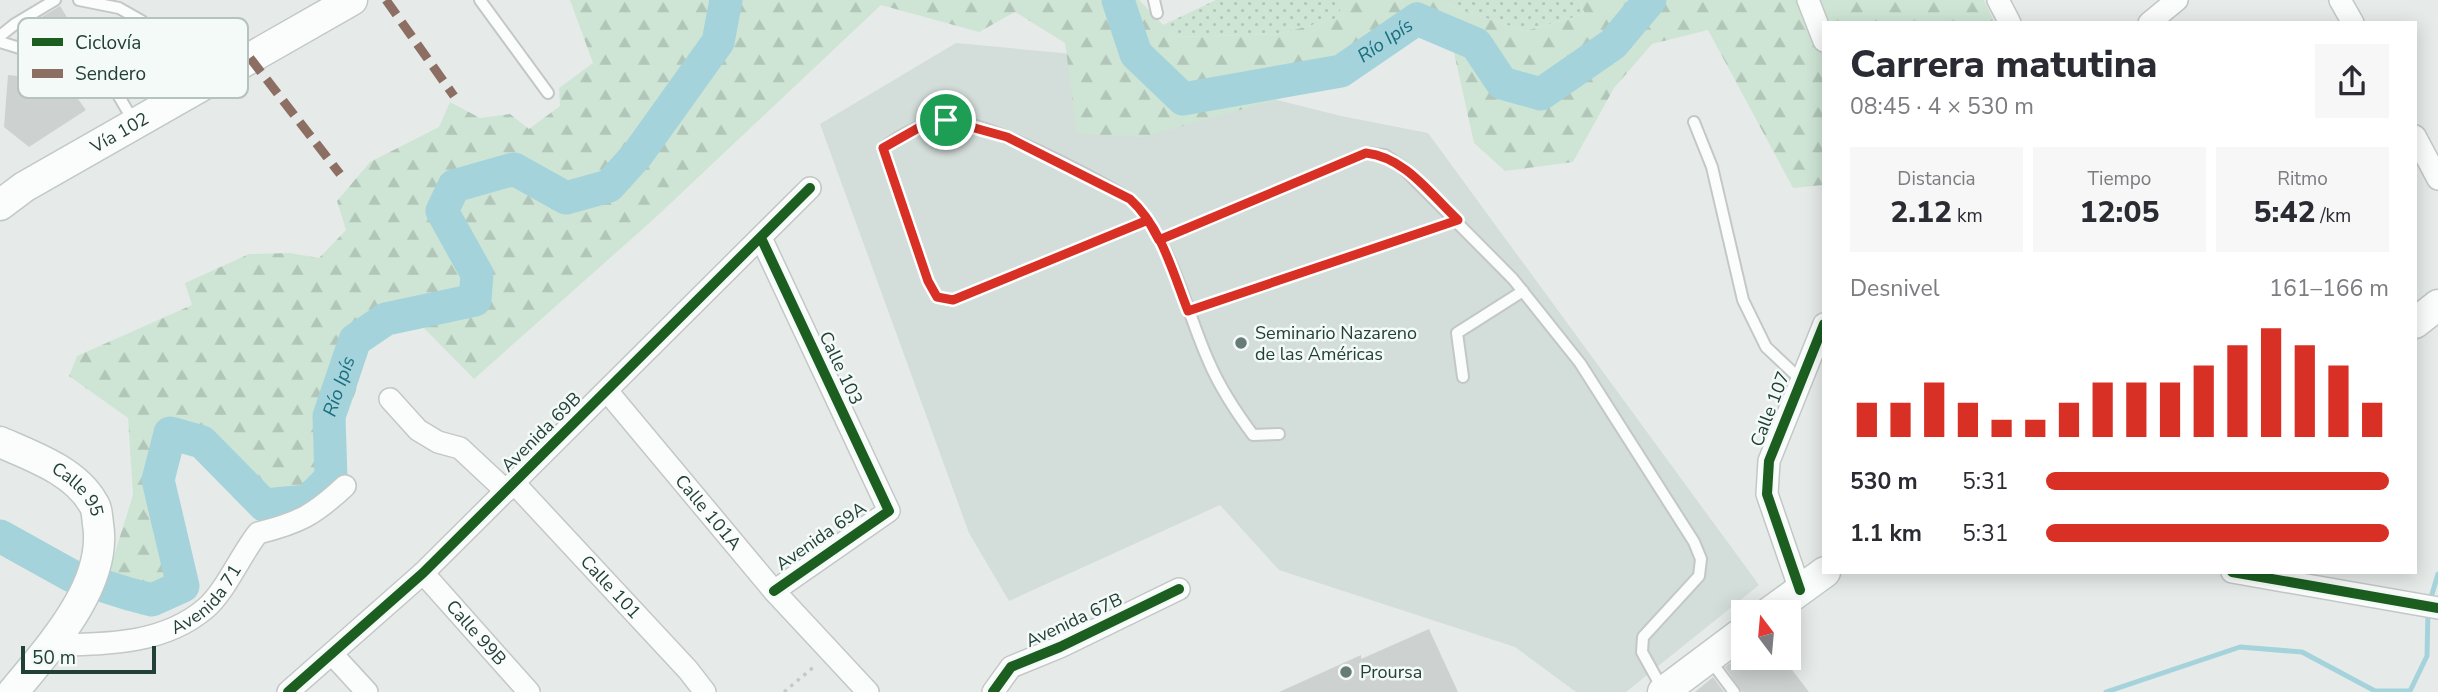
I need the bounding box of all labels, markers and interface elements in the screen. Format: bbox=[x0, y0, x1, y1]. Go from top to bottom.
water label: Río Ipís bbox=[1352, 12, 1418, 69]
legend bbox=[18, 18, 248, 98]
text: Ciclovía bbox=[75, 30, 141, 56]
text: Carrera matutina bbox=[1850, 39, 2158, 90]
button: share bbox=[2315, 44, 2389, 118]
text: Sendero bbox=[75, 61, 146, 87]
pin bbox=[916, 90, 976, 150]
text: 08:45 · 4 × 530 m bbox=[1850, 91, 2034, 122]
icon: arrive bbox=[927, 101, 965, 139]
street label: Vía 102 bbox=[85, 106, 153, 159]
text: Distancia bbox=[1897, 166, 1976, 192]
text: Tiempo bbox=[2088, 166, 2151, 192]
text: Ritmo bbox=[2277, 166, 2328, 192]
text: 2.12 bbox=[1890, 192, 1952, 233]
text: 12:05 bbox=[2080, 192, 2159, 233]
text: 5:42 bbox=[2254, 192, 2315, 233]
text: km bbox=[1952, 203, 1983, 229]
text: /km bbox=[2315, 203, 2351, 229]
text: Desnivel bbox=[1850, 273, 1940, 304]
text: 161–166 m bbox=[2269, 273, 2389, 304]
place label: Seminario Nazareno de las Américas bbox=[1255, 321, 1417, 366]
street label: Calle 103 bbox=[814, 327, 868, 409]
marker: Seminario Nazareno de las Américas bbox=[1233, 335, 1249, 351]
water label: Río Ipís bbox=[317, 353, 361, 420]
street label: Calle 107 bbox=[1745, 368, 1795, 450]
street label: Avenida 69B bbox=[496, 387, 586, 477]
street label: Calle 95 bbox=[47, 457, 109, 518]
text: 530 m bbox=[1850, 466, 1918, 497]
text: 5:31 bbox=[1962, 466, 2009, 497]
street label: Calle 101A bbox=[670, 469, 747, 555]
street label: Avenida 69A bbox=[771, 496, 871, 576]
text: 1.1 km bbox=[1850, 518, 1922, 549]
text: 5:31 bbox=[1962, 518, 2009, 549]
street label: Calle 101 bbox=[575, 550, 646, 624]
street label: Avenida 71 bbox=[167, 560, 247, 640]
street label: Avenida 67B bbox=[1022, 587, 1126, 653]
street label: Calle 99B bbox=[441, 595, 512, 671]
north arrow bbox=[1731, 600, 1801, 670]
map controls bbox=[1731, 600, 1801, 670]
scale bar bbox=[21, 643, 156, 675]
text: 50 m bbox=[32, 645, 76, 671]
place label: Proursa bbox=[1360, 660, 1422, 684]
marker: Proursa bbox=[1338, 664, 1354, 680]

